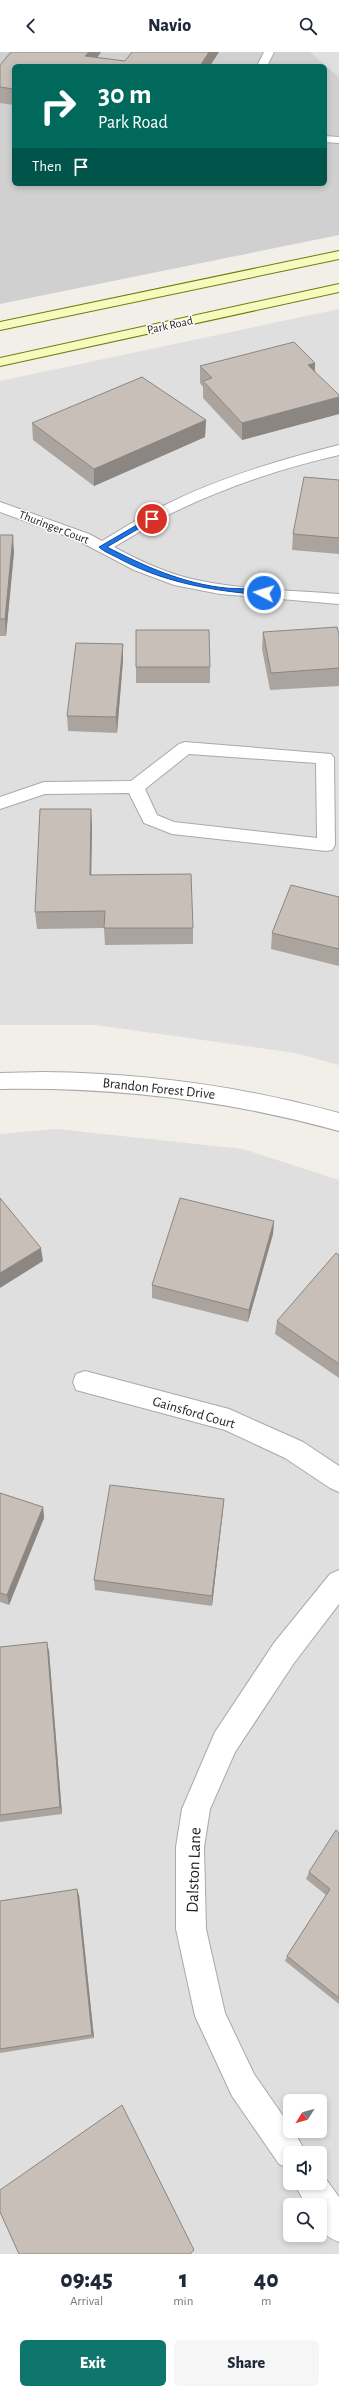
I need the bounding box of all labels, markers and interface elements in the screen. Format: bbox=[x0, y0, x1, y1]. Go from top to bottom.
icon: back bbox=[20, 15, 42, 37]
icon: search bbox=[297, 15, 319, 37]
text: Navio bbox=[148, 17, 191, 35]
icon: right bbox=[32, 80, 84, 132]
text: 30 m bbox=[98, 81, 151, 109]
text: Park Road bbox=[98, 114, 168, 132]
icon: arrive bbox=[70, 156, 92, 178]
text: Then bbox=[32, 159, 62, 174]
street label: Park Road bbox=[146, 314, 194, 336]
pin bbox=[135, 502, 169, 536]
street label: Thuringer Court bbox=[17, 508, 91, 546]
icon: arrive bbox=[141, 508, 163, 530]
position arrow bbox=[243, 572, 285, 614]
street label: Brandon Forest Drive bbox=[102, 1076, 216, 1102]
street label: Gainsford Court bbox=[151, 1394, 237, 1432]
street label: Dalston Lane bbox=[184, 1827, 203, 1913]
north arrow bbox=[283, 2094, 327, 2138]
map controls bbox=[283, 2094, 327, 2242]
button: sound bbox=[283, 2146, 327, 2190]
button: search bbox=[283, 2198, 327, 2242]
text: 09:45 bbox=[60, 2268, 113, 2292]
text: 1 bbox=[179, 2268, 188, 2292]
text: 40 bbox=[254, 2268, 279, 2292]
text: Arrival bbox=[70, 2295, 103, 2308]
text: min bbox=[173, 2295, 193, 2308]
text: m bbox=[261, 2295, 271, 2308]
button: Exit bbox=[20, 2340, 166, 2386]
button: Share bbox=[174, 2340, 319, 2386]

